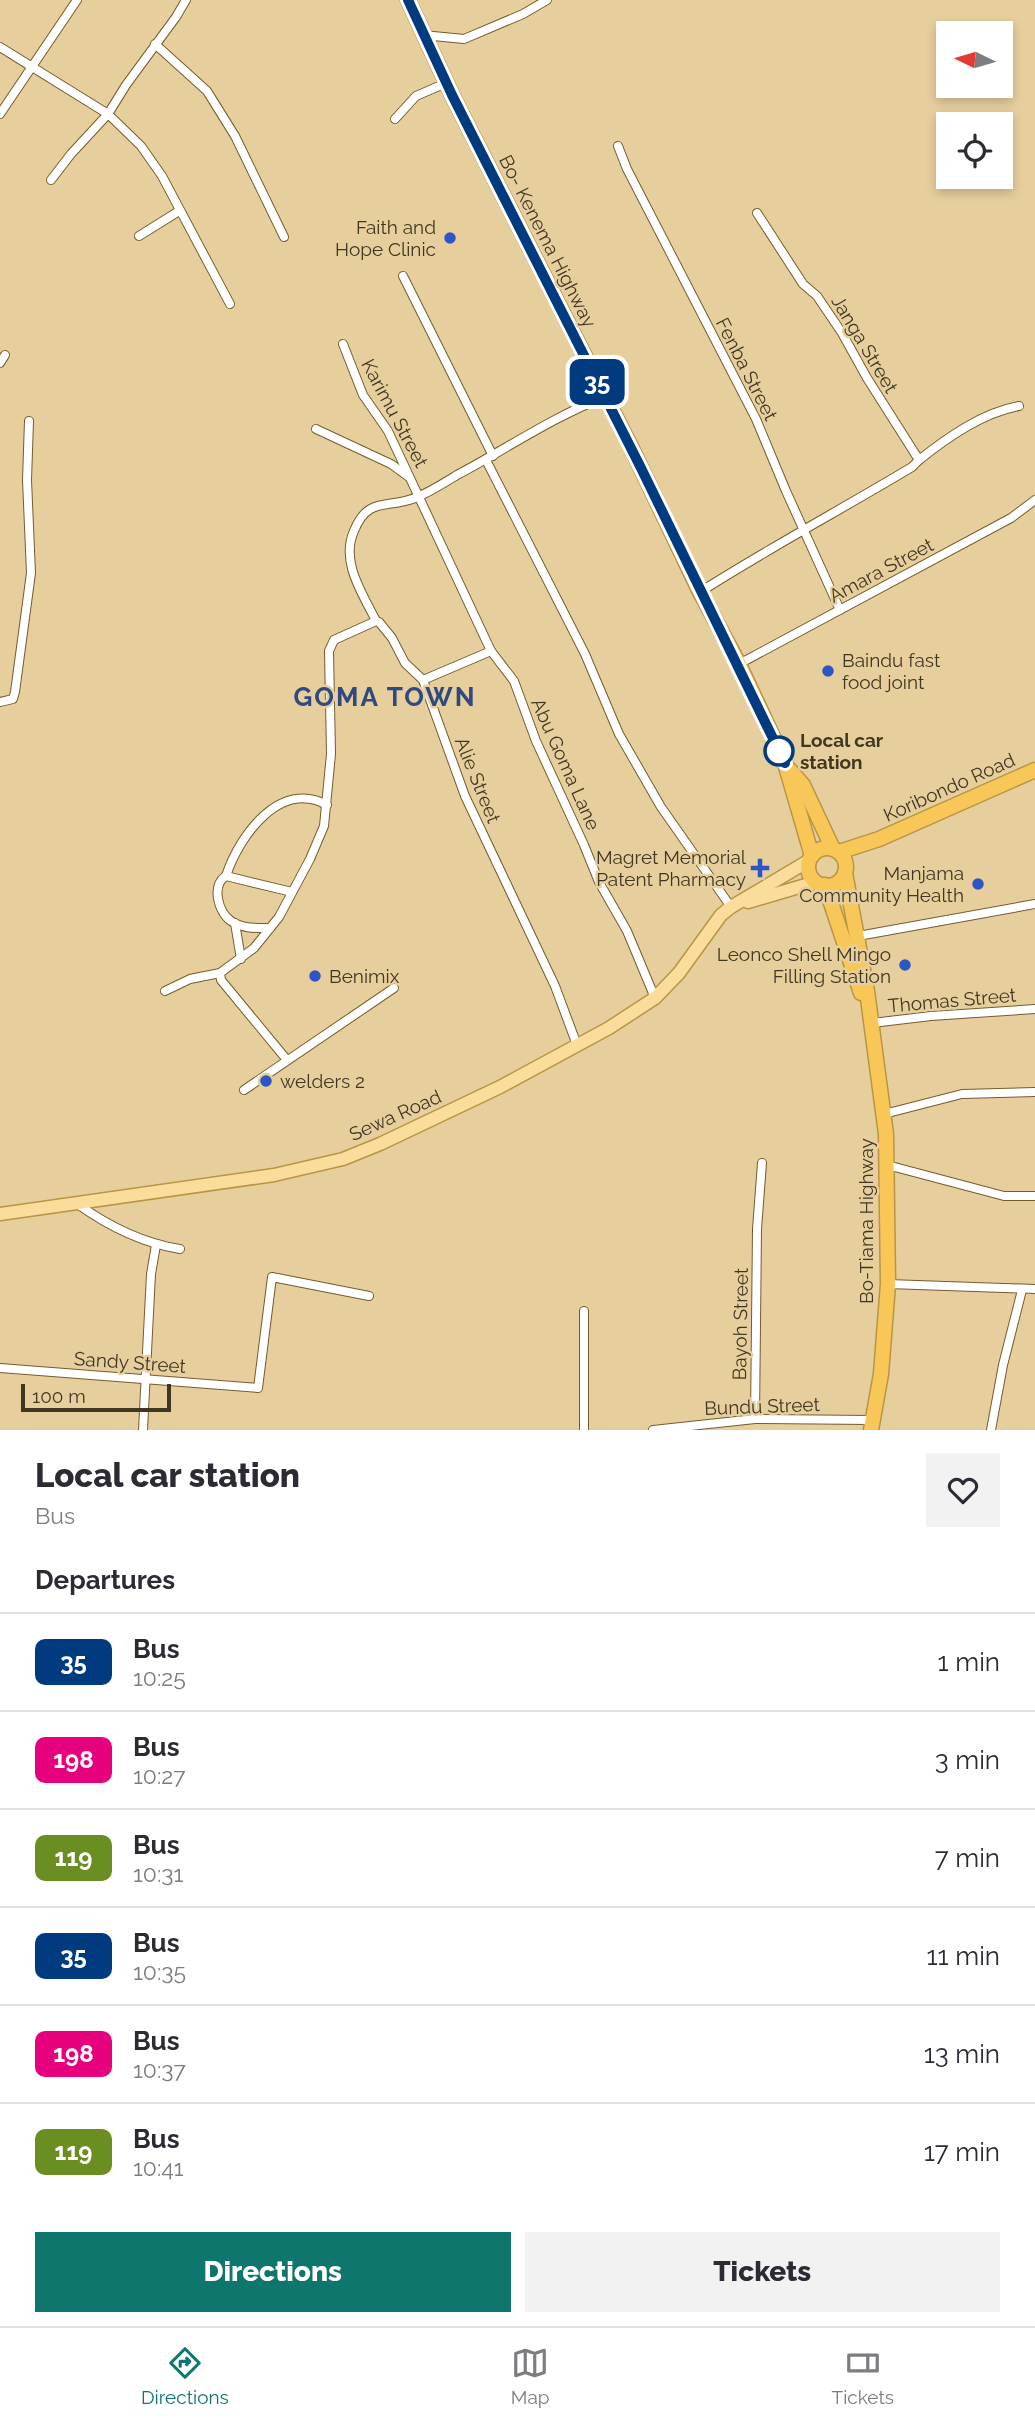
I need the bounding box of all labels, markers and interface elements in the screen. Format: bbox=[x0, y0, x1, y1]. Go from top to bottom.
north arrow bbox=[936, 21, 1013, 98]
map controls bbox=[936, 21, 1013, 189]
button: locate bbox=[936, 112, 1013, 189]
street label: Bo- Kenema Highway bbox=[495, 151, 601, 331]
place label: Faith and Hope Clinic bbox=[335, 216, 436, 260]
marker: Faith and Hope Clinic bbox=[442, 230, 458, 246]
street label: Janga Street bbox=[827, 291, 903, 397]
street label: Fenba Street bbox=[712, 314, 783, 425]
street label: Karimu Street bbox=[357, 355, 433, 472]
line badge: 35 bbox=[566, 359, 628, 405]
text: 35 bbox=[584, 367, 610, 396]
street label: Amara Street bbox=[825, 533, 938, 607]
place label: Baindu fast food joint bbox=[842, 649, 941, 693]
marker: Baindu fast food joint bbox=[820, 663, 836, 679]
district label: GOMA TOWN bbox=[294, 682, 476, 712]
street label: Abu Goma Lane bbox=[527, 695, 605, 833]
place label: Local car station bbox=[800, 729, 884, 773]
street label: Alie Street bbox=[451, 734, 505, 827]
marker: Local car station bbox=[764, 736, 794, 766]
street label: Koribondo Road bbox=[880, 748, 1018, 826]
place label: Magret Memorial Patent Pharmacy bbox=[596, 846, 747, 890]
marker: Magret Memorial Patent Pharmacy bbox=[752, 860, 768, 876]
place label: Manjama Community Health bbox=[799, 862, 964, 906]
marker: Manjama Community Health bbox=[970, 876, 986, 892]
place label: Leonco Shell Mingo Filling Station bbox=[717, 943, 891, 987]
marker: Leonco Shell Mingo Filling Station bbox=[897, 957, 913, 973]
place label: Benimix bbox=[329, 965, 400, 987]
marker: Benimix bbox=[307, 968, 323, 984]
street label: Thomas Street bbox=[887, 983, 1018, 1017]
place label: welders 2 bbox=[280, 1070, 365, 1092]
marker: welders 2 bbox=[258, 1073, 274, 1089]
street label: Sewa Road bbox=[346, 1085, 444, 1145]
street label: Bo-Tiama Highway bbox=[855, 1138, 877, 1304]
street label: Bayoh Street bbox=[728, 1267, 752, 1380]
street label: Sandy Street bbox=[73, 1347, 187, 1377]
scale bar bbox=[21, 1381, 172, 1413]
text: 100 m bbox=[32, 1385, 86, 1407]
street label: Bundu Street bbox=[704, 1393, 821, 1419]
button: heart bbox=[926, 1453, 1000, 1527]
text: Local car station bbox=[35, 1456, 300, 1495]
text: Bus bbox=[35, 1502, 75, 1529]
text: Departures bbox=[35, 1565, 175, 1595]
text: Bus bbox=[133, 1634, 180, 1664]
text: 35 bbox=[60, 1647, 87, 1676]
text: 1 min bbox=[938, 1647, 1000, 1677]
text: 10:25 bbox=[133, 1664, 186, 1691]
text: Bus bbox=[133, 1732, 180, 1762]
text: 198 bbox=[53, 1745, 94, 1774]
text: 3 min bbox=[935, 1745, 1000, 1775]
text: 10:27 bbox=[133, 1762, 186, 1789]
text: Bus bbox=[133, 1830, 180, 1860]
text: 119 bbox=[55, 1843, 92, 1872]
text: 7 min bbox=[935, 1843, 1000, 1873]
text: 10:31 bbox=[133, 1860, 183, 1887]
text: Bus bbox=[133, 1928, 180, 1958]
text: 35 bbox=[60, 1941, 87, 1970]
text: 11 min bbox=[926, 1941, 1000, 1971]
text: 10:35 bbox=[133, 1958, 186, 1985]
text: Bus bbox=[133, 2026, 180, 2056]
text: 198 bbox=[53, 2039, 94, 2068]
text: 13 min bbox=[924, 2039, 1000, 2069]
text: 10:37 bbox=[133, 2056, 186, 2083]
text: Bus bbox=[133, 2124, 180, 2154]
text: 119 bbox=[55, 2137, 92, 2166]
text: 17 min bbox=[924, 2137, 1000, 2167]
text: 10:41 bbox=[133, 2154, 184, 2181]
button: Directions bbox=[35, 2232, 511, 2312]
button: Tickets bbox=[525, 2232, 1000, 2312]
tab: Directions bbox=[141, 2344, 229, 2408]
tab: Map bbox=[511, 2344, 550, 2408]
tab: Tickets bbox=[832, 2344, 894, 2408]

